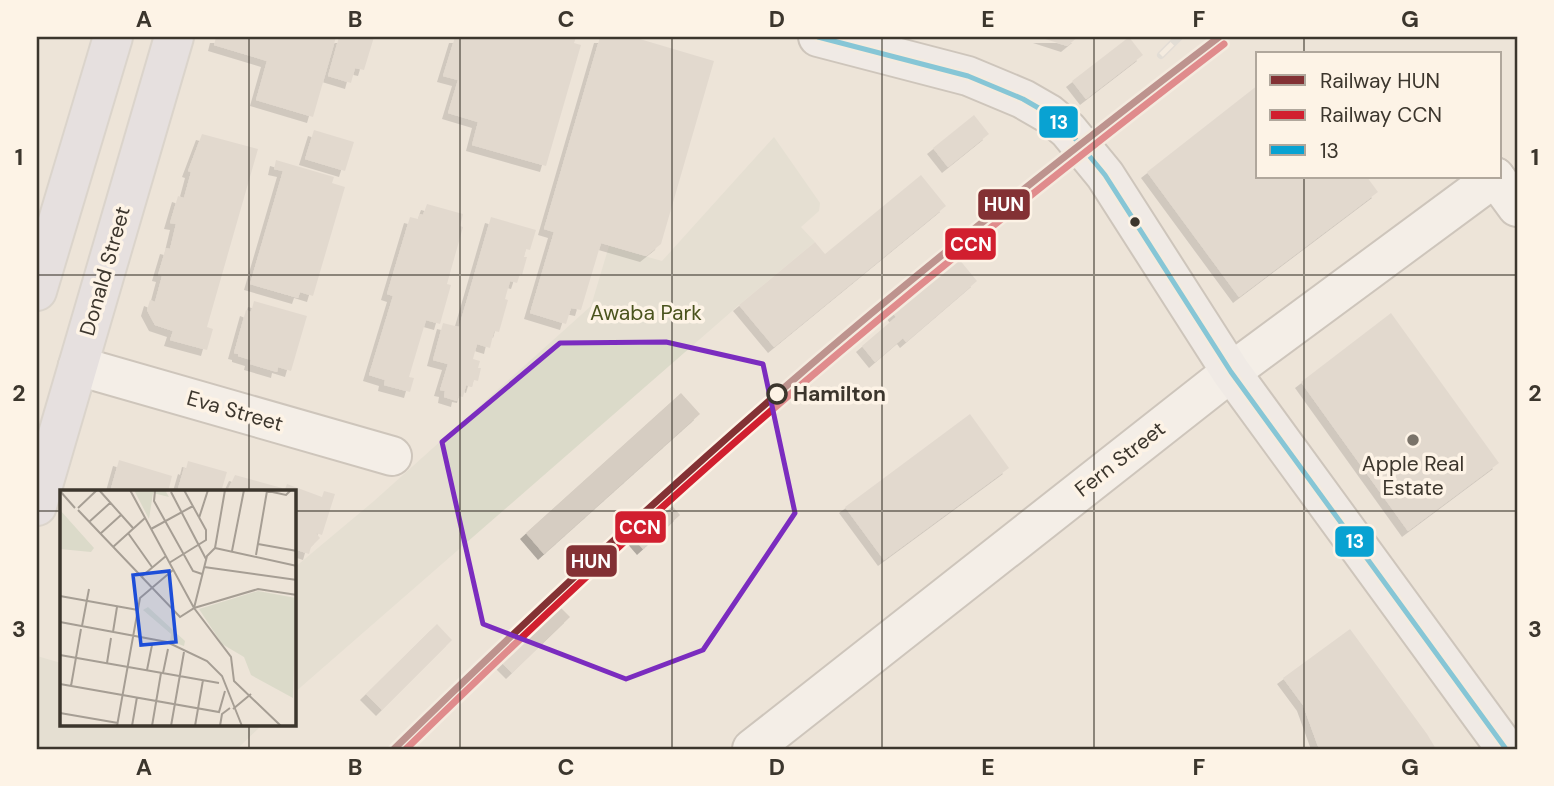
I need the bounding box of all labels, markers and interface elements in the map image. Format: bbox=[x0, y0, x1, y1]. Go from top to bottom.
text: A bbox=[136, 4, 152, 34]
text: B bbox=[348, 4, 362, 34]
text: C bbox=[558, 4, 574, 34]
text: D bbox=[769, 4, 785, 34]
text: E bbox=[981, 4, 995, 34]
text: F bbox=[1193, 4, 1206, 34]
text: G bbox=[1401, 4, 1419, 34]
legend bbox=[1256, 52, 1502, 178]
text: Railway HUN bbox=[1320, 67, 1440, 95]
text: Railway CCN bbox=[1320, 101, 1442, 129]
line badge: 13 bbox=[1038, 105, 1079, 139]
text: 13 bbox=[1050, 110, 1068, 135]
text: 13 bbox=[1320, 137, 1339, 165]
text: 1 bbox=[15, 142, 23, 172]
text: 1 bbox=[1531, 142, 1539, 172]
line badge: HUN bbox=[977, 188, 1031, 221]
text: HUN bbox=[984, 192, 1024, 217]
street label: Donald Street bbox=[73, 203, 137, 339]
unlabelled marker bbox=[1128, 215, 1142, 229]
line badge: CCN bbox=[944, 227, 997, 261]
text: CCN bbox=[950, 232, 992, 257]
park label: Awaba Park bbox=[590, 299, 702, 327]
text: 2 bbox=[12, 378, 26, 408]
text: 2 bbox=[1528, 378, 1542, 408]
place label: Hamilton bbox=[793, 380, 886, 408]
street label: Eva Street bbox=[184, 384, 286, 438]
marker: Hamilton bbox=[767, 384, 787, 404]
street label: Fern Street bbox=[1069, 415, 1171, 503]
marker: Apple Real Estate bbox=[1405, 432, 1421, 448]
place label: Apple Real Estate bbox=[1362, 450, 1464, 502]
inset map bbox=[60, 490, 296, 726]
line badge: CCN bbox=[614, 510, 667, 544]
text: CCN bbox=[619, 515, 661, 540]
line badge: 13 bbox=[1334, 525, 1375, 558]
text: 13 bbox=[1346, 529, 1364, 554]
line badge: HUN bbox=[565, 544, 618, 578]
text: HUN bbox=[571, 549, 611, 574]
text: 3 bbox=[12, 614, 26, 644]
text: 3 bbox=[1528, 614, 1542, 644]
text: A bbox=[136, 752, 152, 782]
text: B bbox=[348, 752, 362, 782]
text: C bbox=[558, 752, 574, 782]
text: D bbox=[769, 752, 785, 782]
text: E bbox=[981, 752, 995, 782]
text: F bbox=[1193, 752, 1206, 782]
text: G bbox=[1401, 752, 1419, 782]

